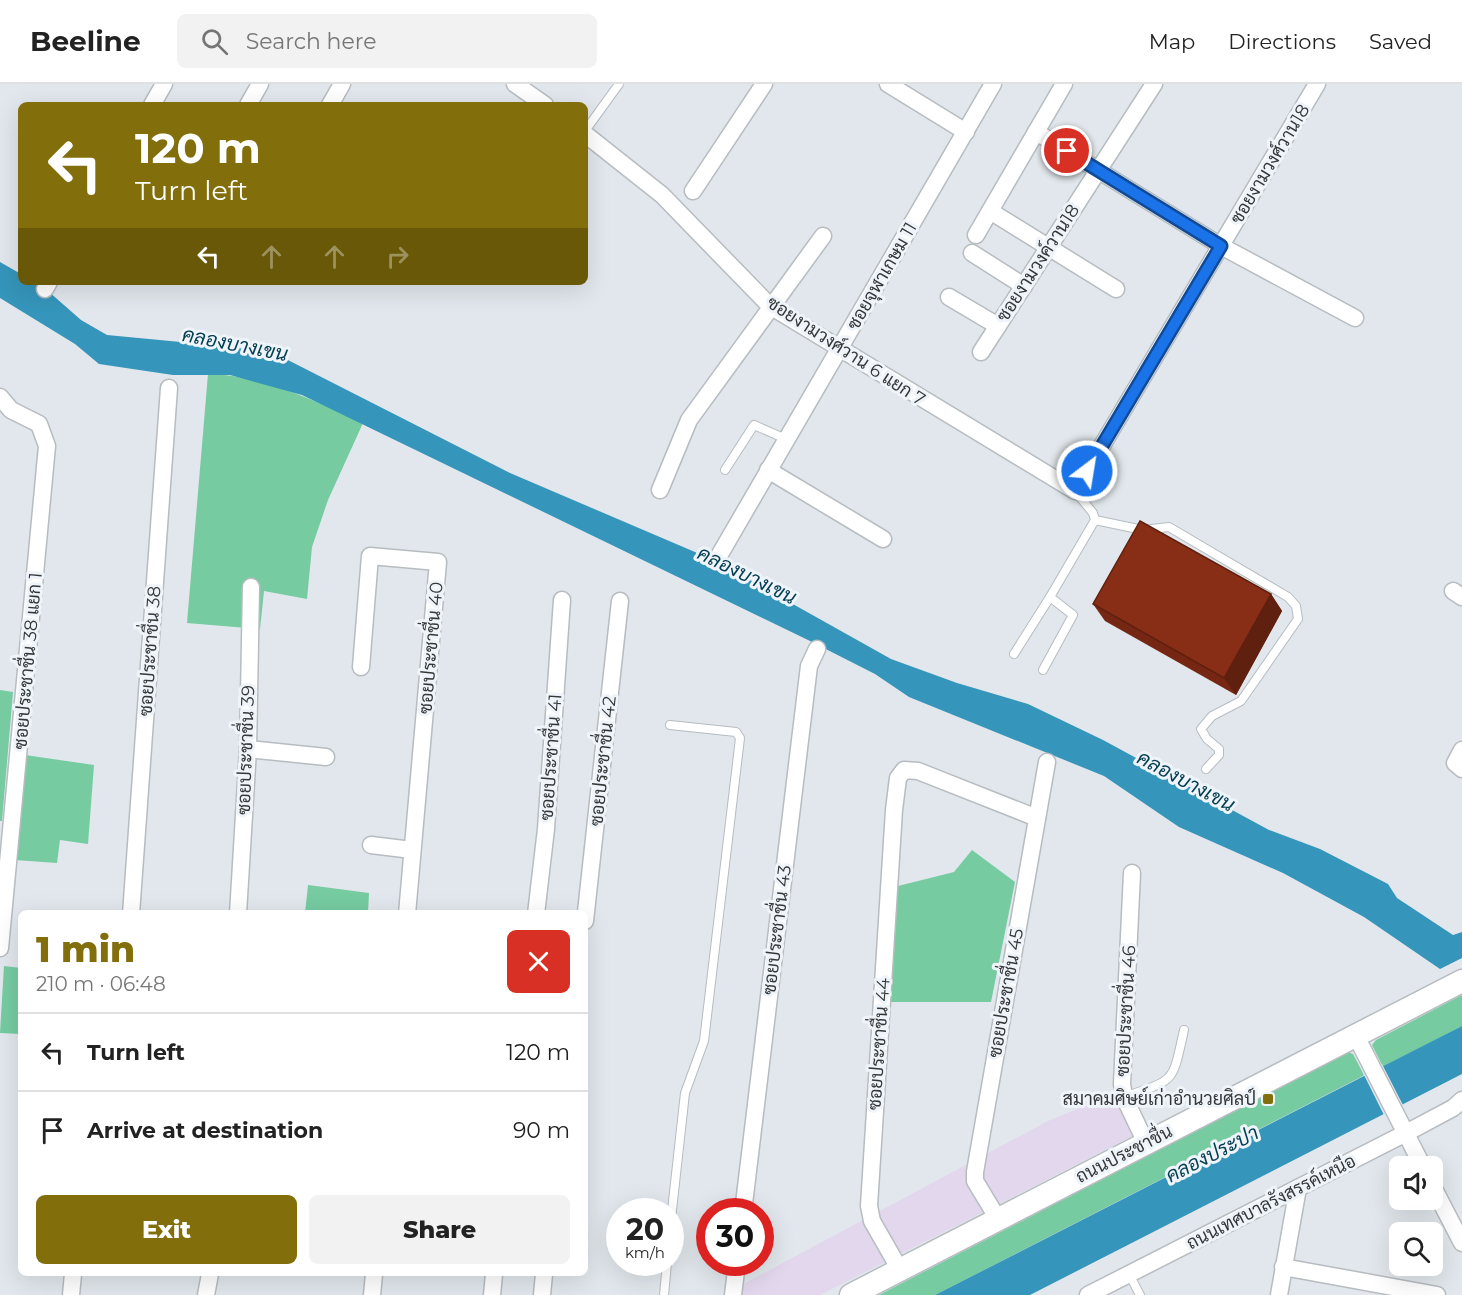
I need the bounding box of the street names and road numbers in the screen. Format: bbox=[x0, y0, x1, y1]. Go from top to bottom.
street label: ซอยงามวงศ์วาน18 bbox=[1224, 99, 1314, 228]
street label: ซอยงามวงค์วาน18 bbox=[990, 199, 1084, 326]
street label: ซอยจุฬาเกษม 11 bbox=[842, 218, 923, 334]
street label: ซอยงามวงศ์วาน 6 แยก 7 bbox=[763, 290, 930, 410]
street label: ซอยประชาชื่น 38 แยก 1 bbox=[4, 571, 47, 750]
street label: ซอยประชาชื่น 40 bbox=[409, 581, 448, 715]
street label: ซอยประชาชื่น 38 bbox=[129, 585, 166, 717]
street label: ซอยประชาชื่น 39 bbox=[228, 684, 259, 815]
street label: ซอยประชาชื่น 41 bbox=[531, 693, 566, 821]
street label: ซอยประชาชื่น 42 bbox=[580, 694, 621, 827]
street label: ซอยประชาชื่น 43 bbox=[753, 863, 796, 996]
street label: ซอยประชาชื่น 45 bbox=[979, 926, 1028, 1059]
street label: ซอยประชาชื่น 46 bbox=[1107, 944, 1140, 1077]
street label: ซอยประชาชื่น 44 bbox=[858, 977, 895, 1111]
street label: ถนนประชาชื่น bbox=[1070, 1116, 1176, 1188]
street label: ถนนเทศบาลรังสรรค์เหนือ bbox=[1182, 1148, 1359, 1254]

